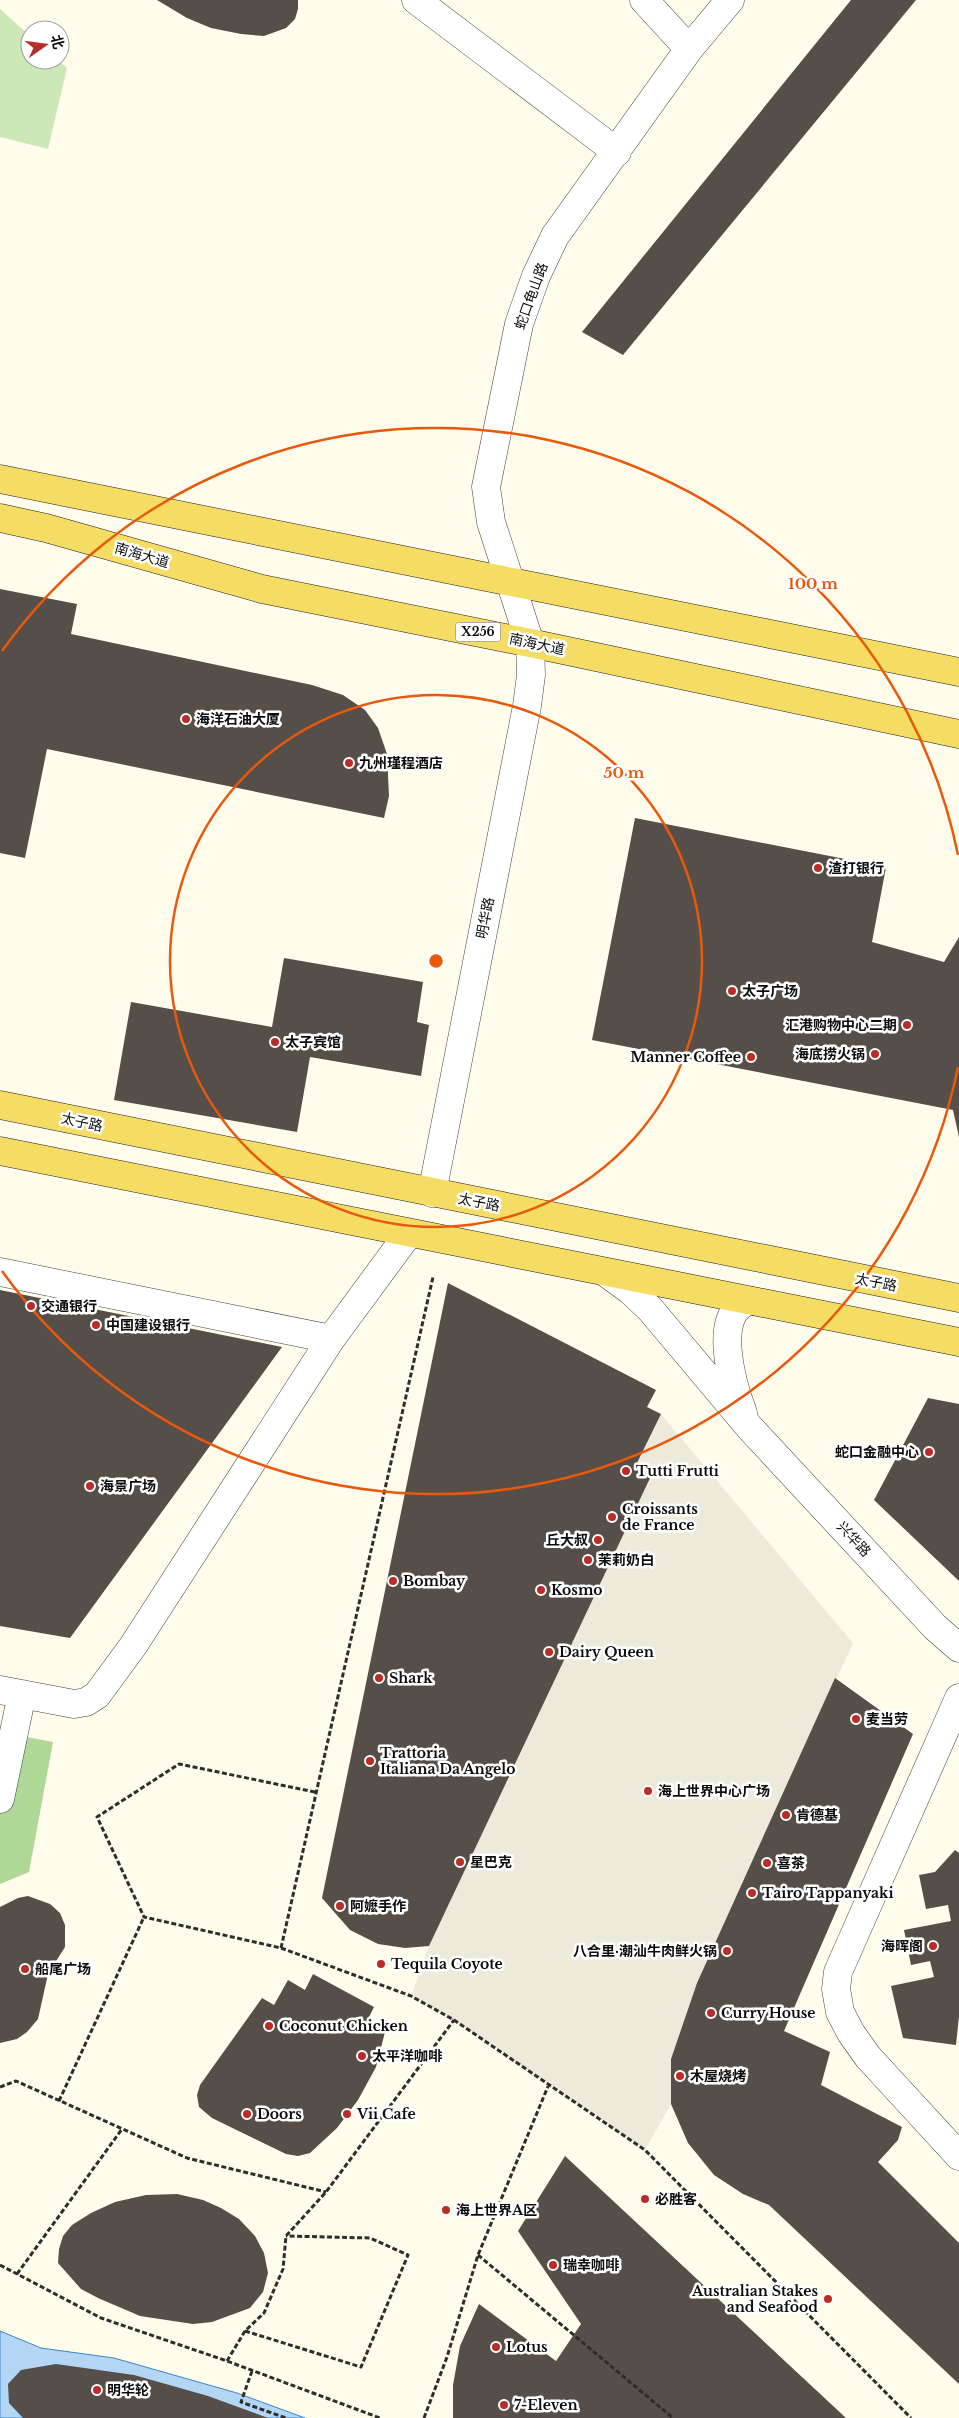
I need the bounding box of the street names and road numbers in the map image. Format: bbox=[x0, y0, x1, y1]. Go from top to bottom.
street label: 蛇口龟山路 bbox=[511, 260, 551, 332]
street label: 南海大道 bbox=[113, 539, 171, 571]
road number: X256 bbox=[456, 622, 500, 642]
street label: 南海大道 bbox=[508, 629, 566, 659]
street label: 明华路 bbox=[472, 896, 498, 940]
street label: 太子路 bbox=[60, 1109, 104, 1135]
street label: 太子路 bbox=[457, 1189, 501, 1215]
street label: 太子路 bbox=[854, 1269, 898, 1295]
street label: 兴华路 bbox=[833, 1518, 875, 1560]

